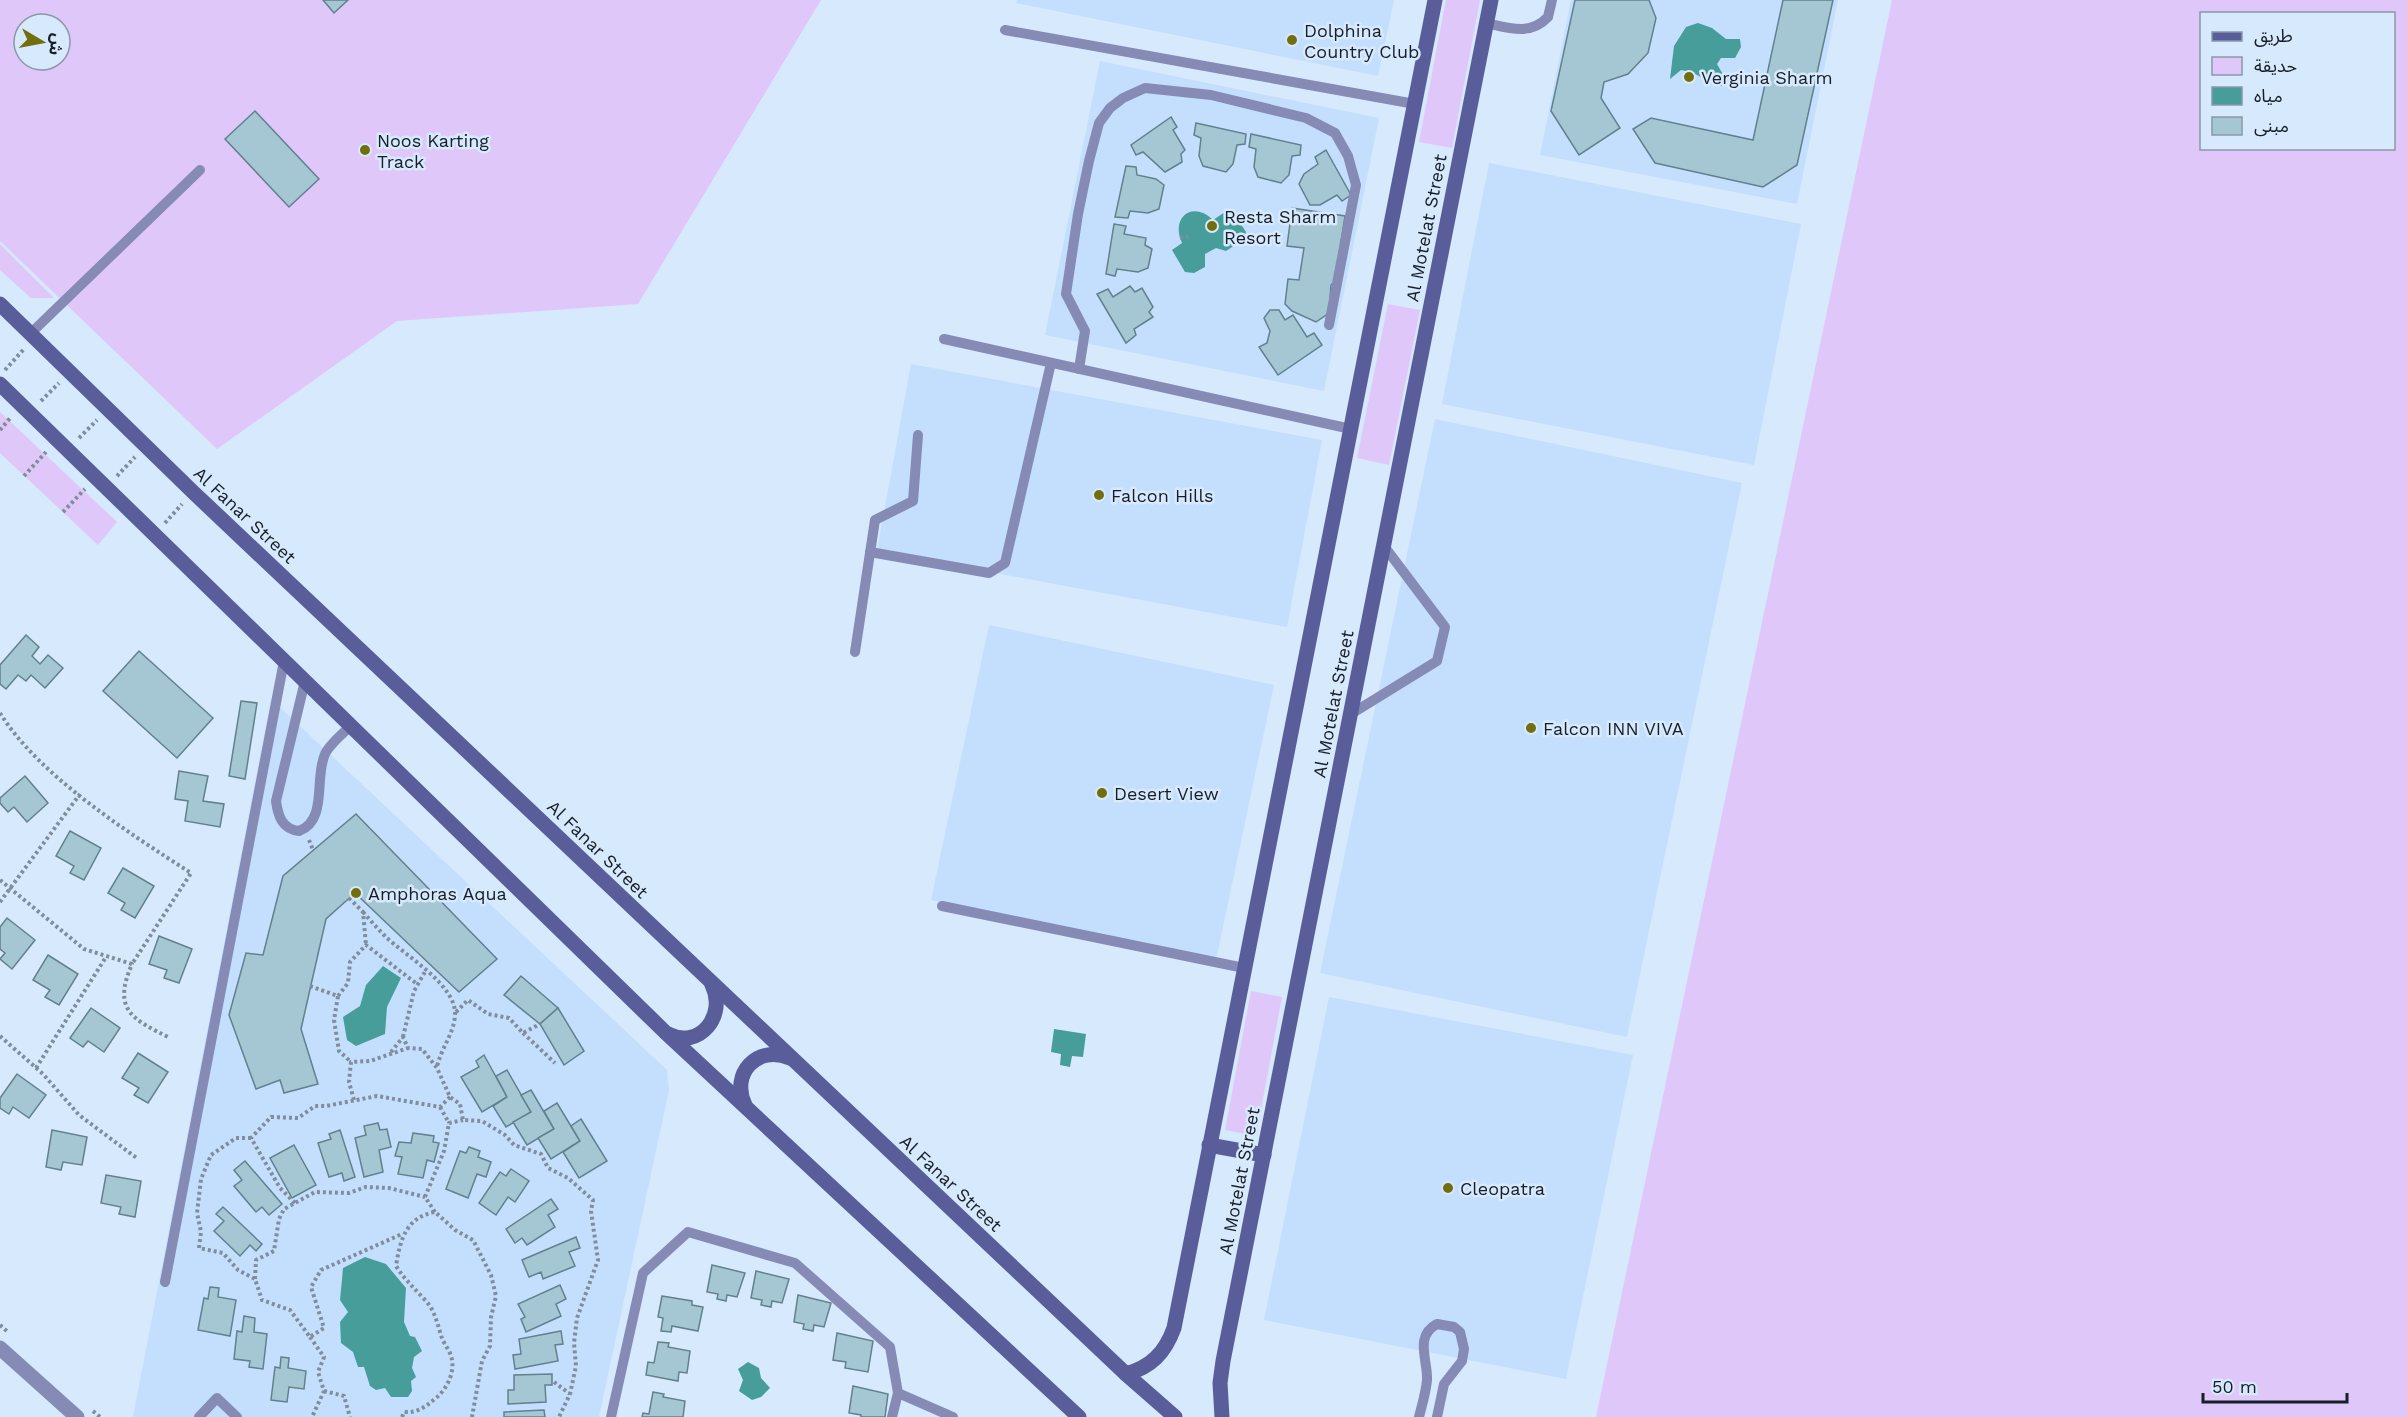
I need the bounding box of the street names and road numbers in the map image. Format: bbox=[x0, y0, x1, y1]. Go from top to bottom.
street label: Al Motelat Street bbox=[1401, 152, 1451, 304]
street label: Al Fanar Street bbox=[190, 462, 301, 568]
street label: Al Motelat Street bbox=[1308, 628, 1358, 780]
street label: Al Fanar Street bbox=[543, 796, 653, 903]
street label: Al Motelat Street bbox=[1214, 1105, 1264, 1257]
street label: Al Fanar Street bbox=[896, 1130, 1007, 1236]

